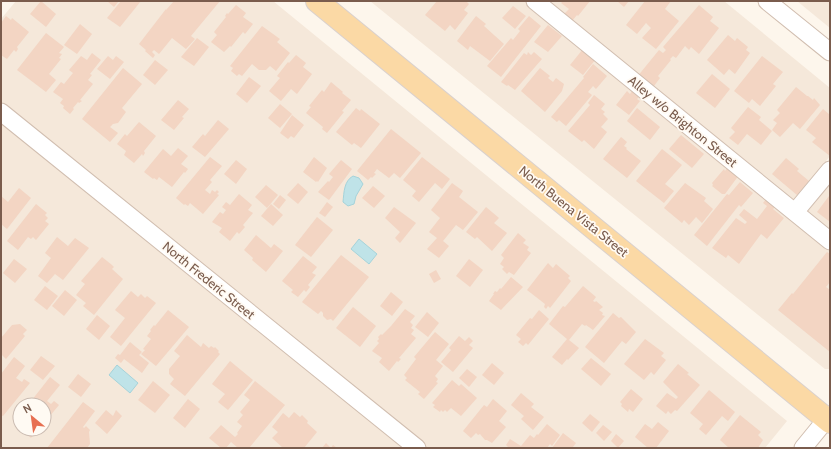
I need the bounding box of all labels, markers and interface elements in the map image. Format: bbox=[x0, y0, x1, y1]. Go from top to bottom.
street label: Alley w/o Brighton Street bbox=[625, 72, 741, 170]
street label: North Buena Vista Street bbox=[516, 162, 632, 260]
street label: North Frederic Street bbox=[160, 238, 259, 323]
north arrow bbox=[12, 397, 52, 437]
text: N bbox=[20, 400, 34, 416]

